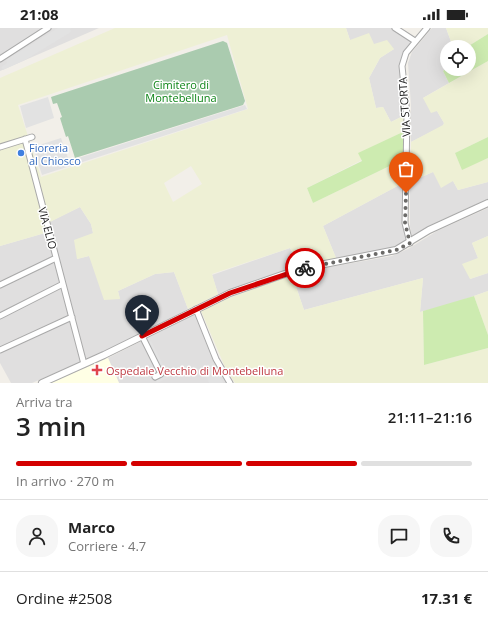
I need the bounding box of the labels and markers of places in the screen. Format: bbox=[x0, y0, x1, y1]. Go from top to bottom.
place label: Fioreria al Chiosco bbox=[29, 140, 81, 168]
marker: Fioreria al Chiosco bbox=[16, 148, 26, 158]
pin bbox=[389, 152, 423, 193]
pin bbox=[125, 295, 159, 336]
place label: Ospedale Vecchio di Montebelluna bbox=[106, 363, 283, 378]
marker: Ospedale Vecchio di Montebelluna bbox=[91, 364, 103, 376]

